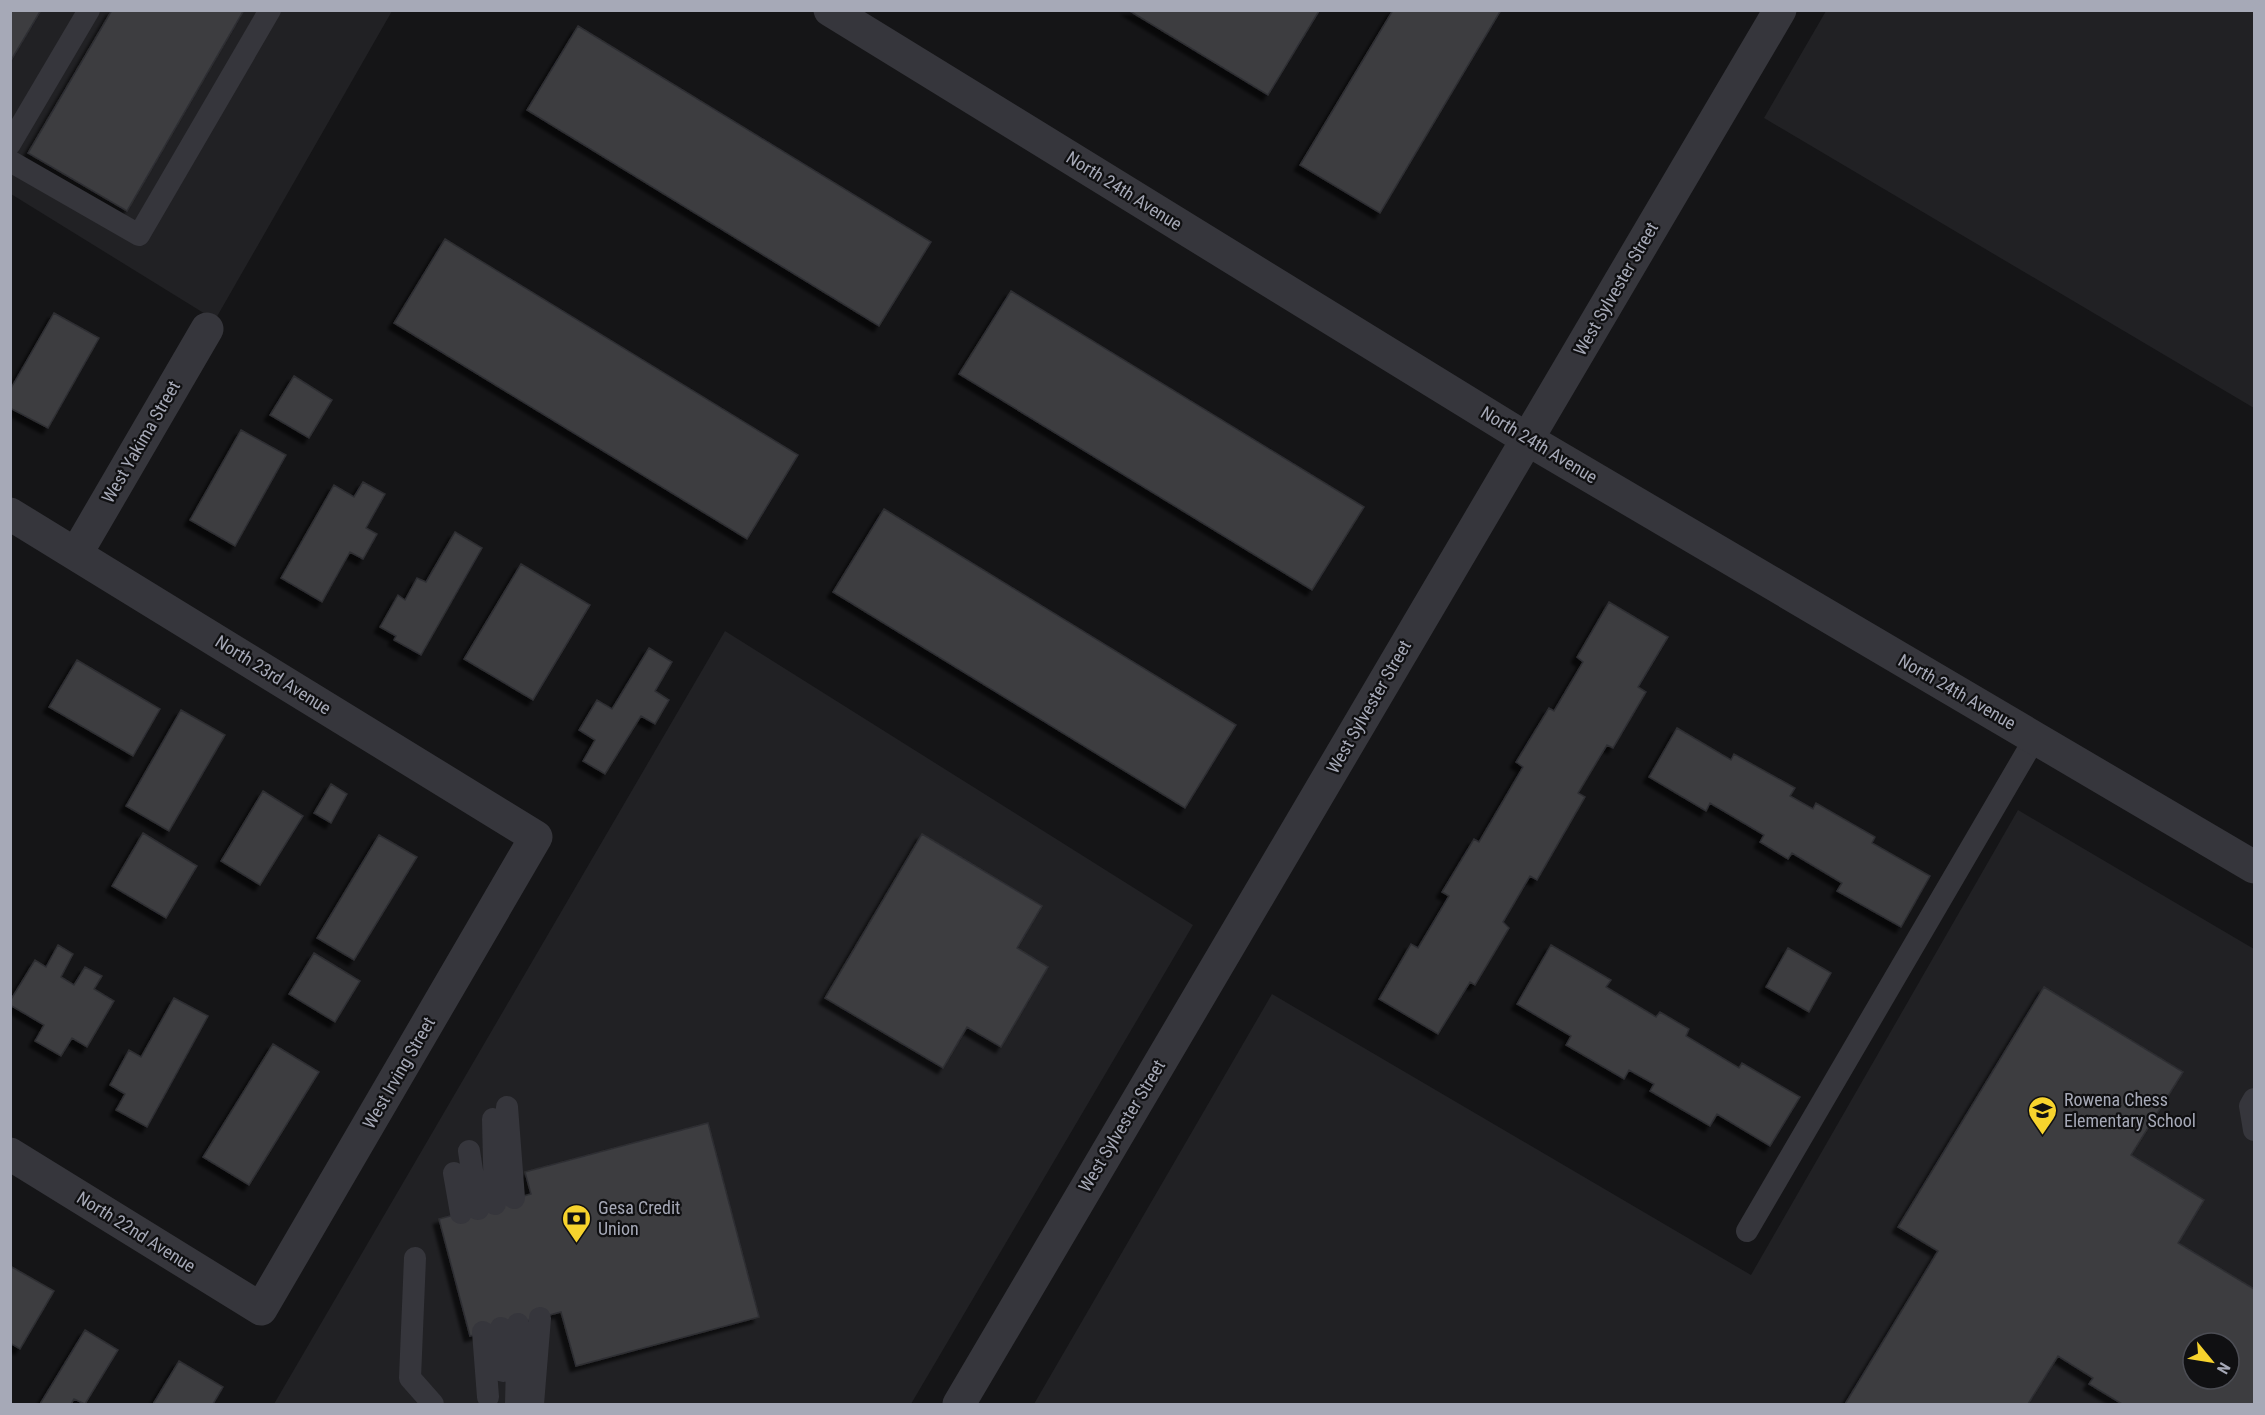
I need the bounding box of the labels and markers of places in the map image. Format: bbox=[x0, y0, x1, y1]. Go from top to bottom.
place label: Rowena Chess Elementary School bbox=[2064, 1089, 2196, 1131]
school or university icon: Rowena Chess Elementary School bbox=[2027, 1094, 2059, 1136]
place label: Gesa Credit Union bbox=[598, 1197, 680, 1239]
bank icon: Gesa Credit Union bbox=[561, 1202, 593, 1244]

